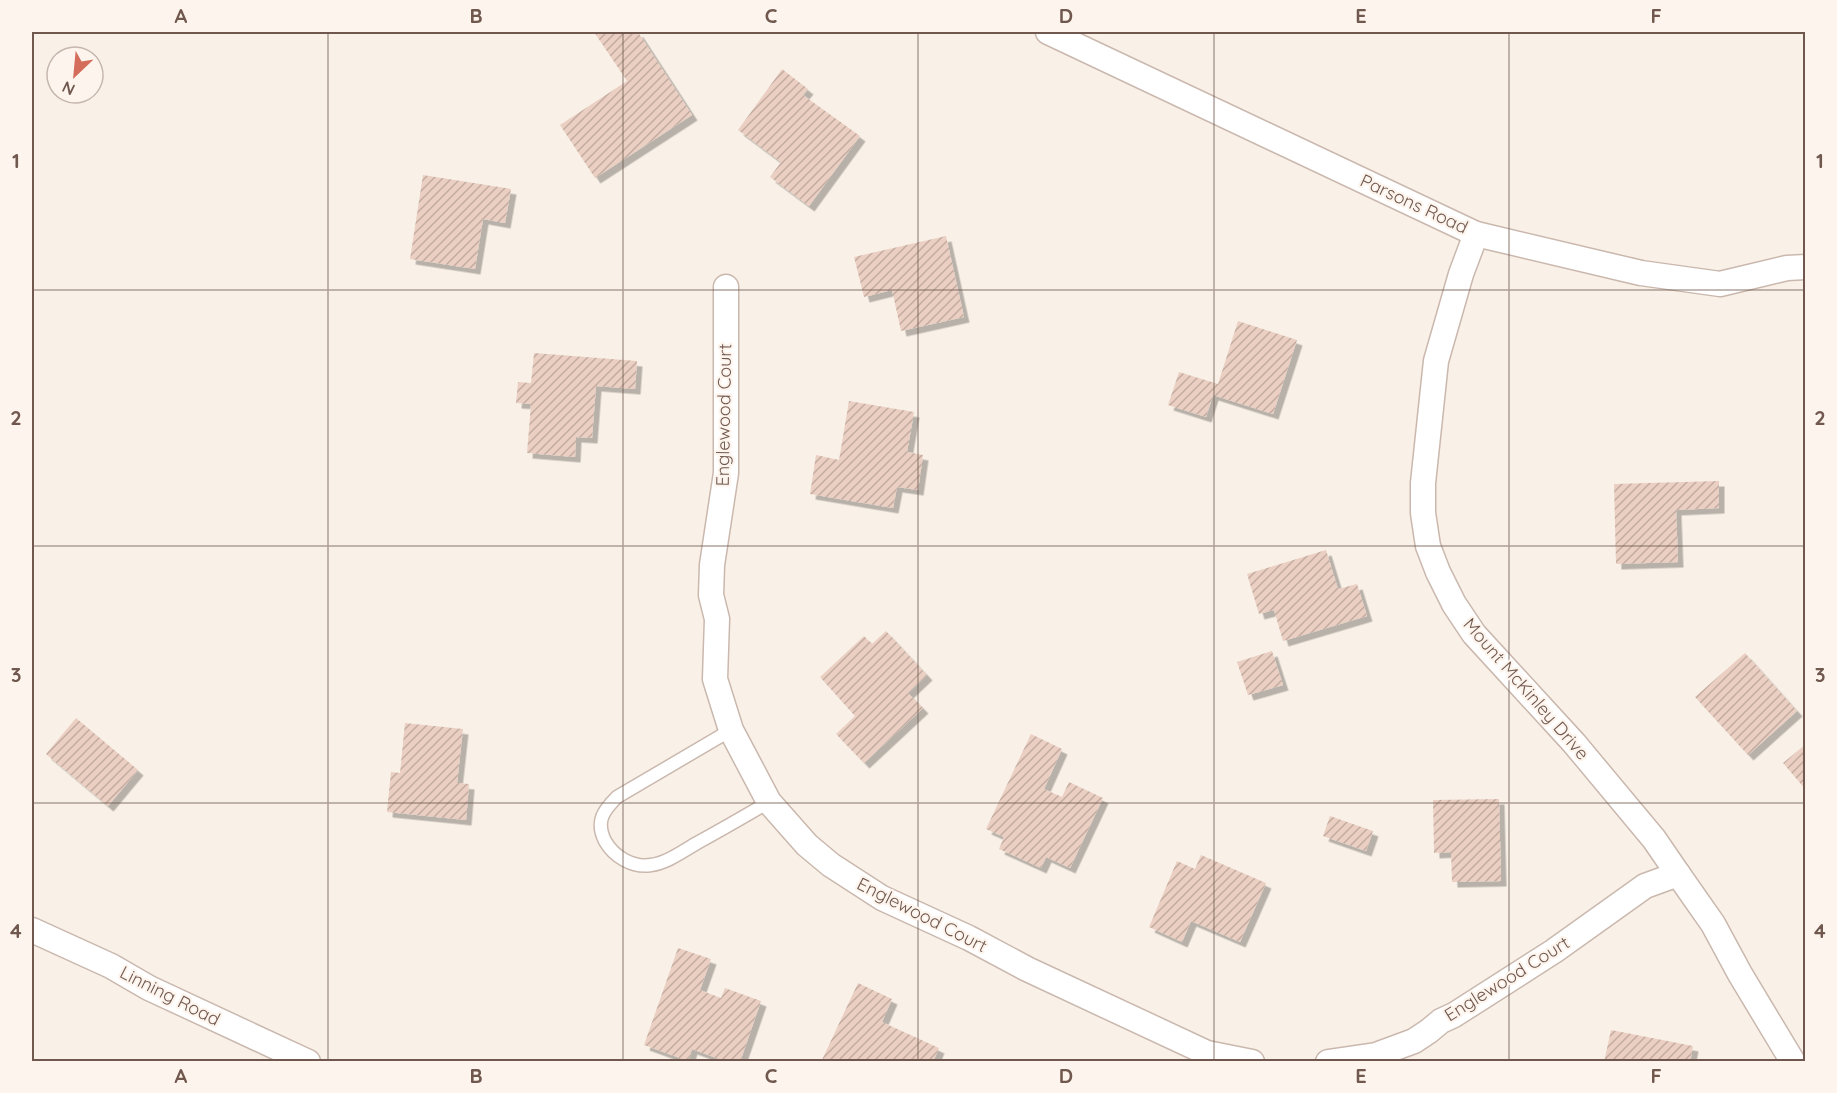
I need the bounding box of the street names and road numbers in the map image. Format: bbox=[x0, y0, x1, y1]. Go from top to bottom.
street label: Parsons Road bbox=[1357, 169, 1472, 239]
street label: Englewood Court bbox=[711, 343, 736, 487]
street label: Mount McKinley Drive bbox=[1458, 613, 1594, 764]
street label: Englewood Court bbox=[853, 872, 991, 957]
street label: Englewood Court bbox=[1440, 931, 1573, 1026]
street label: Linning Road bbox=[116, 960, 224, 1031]

